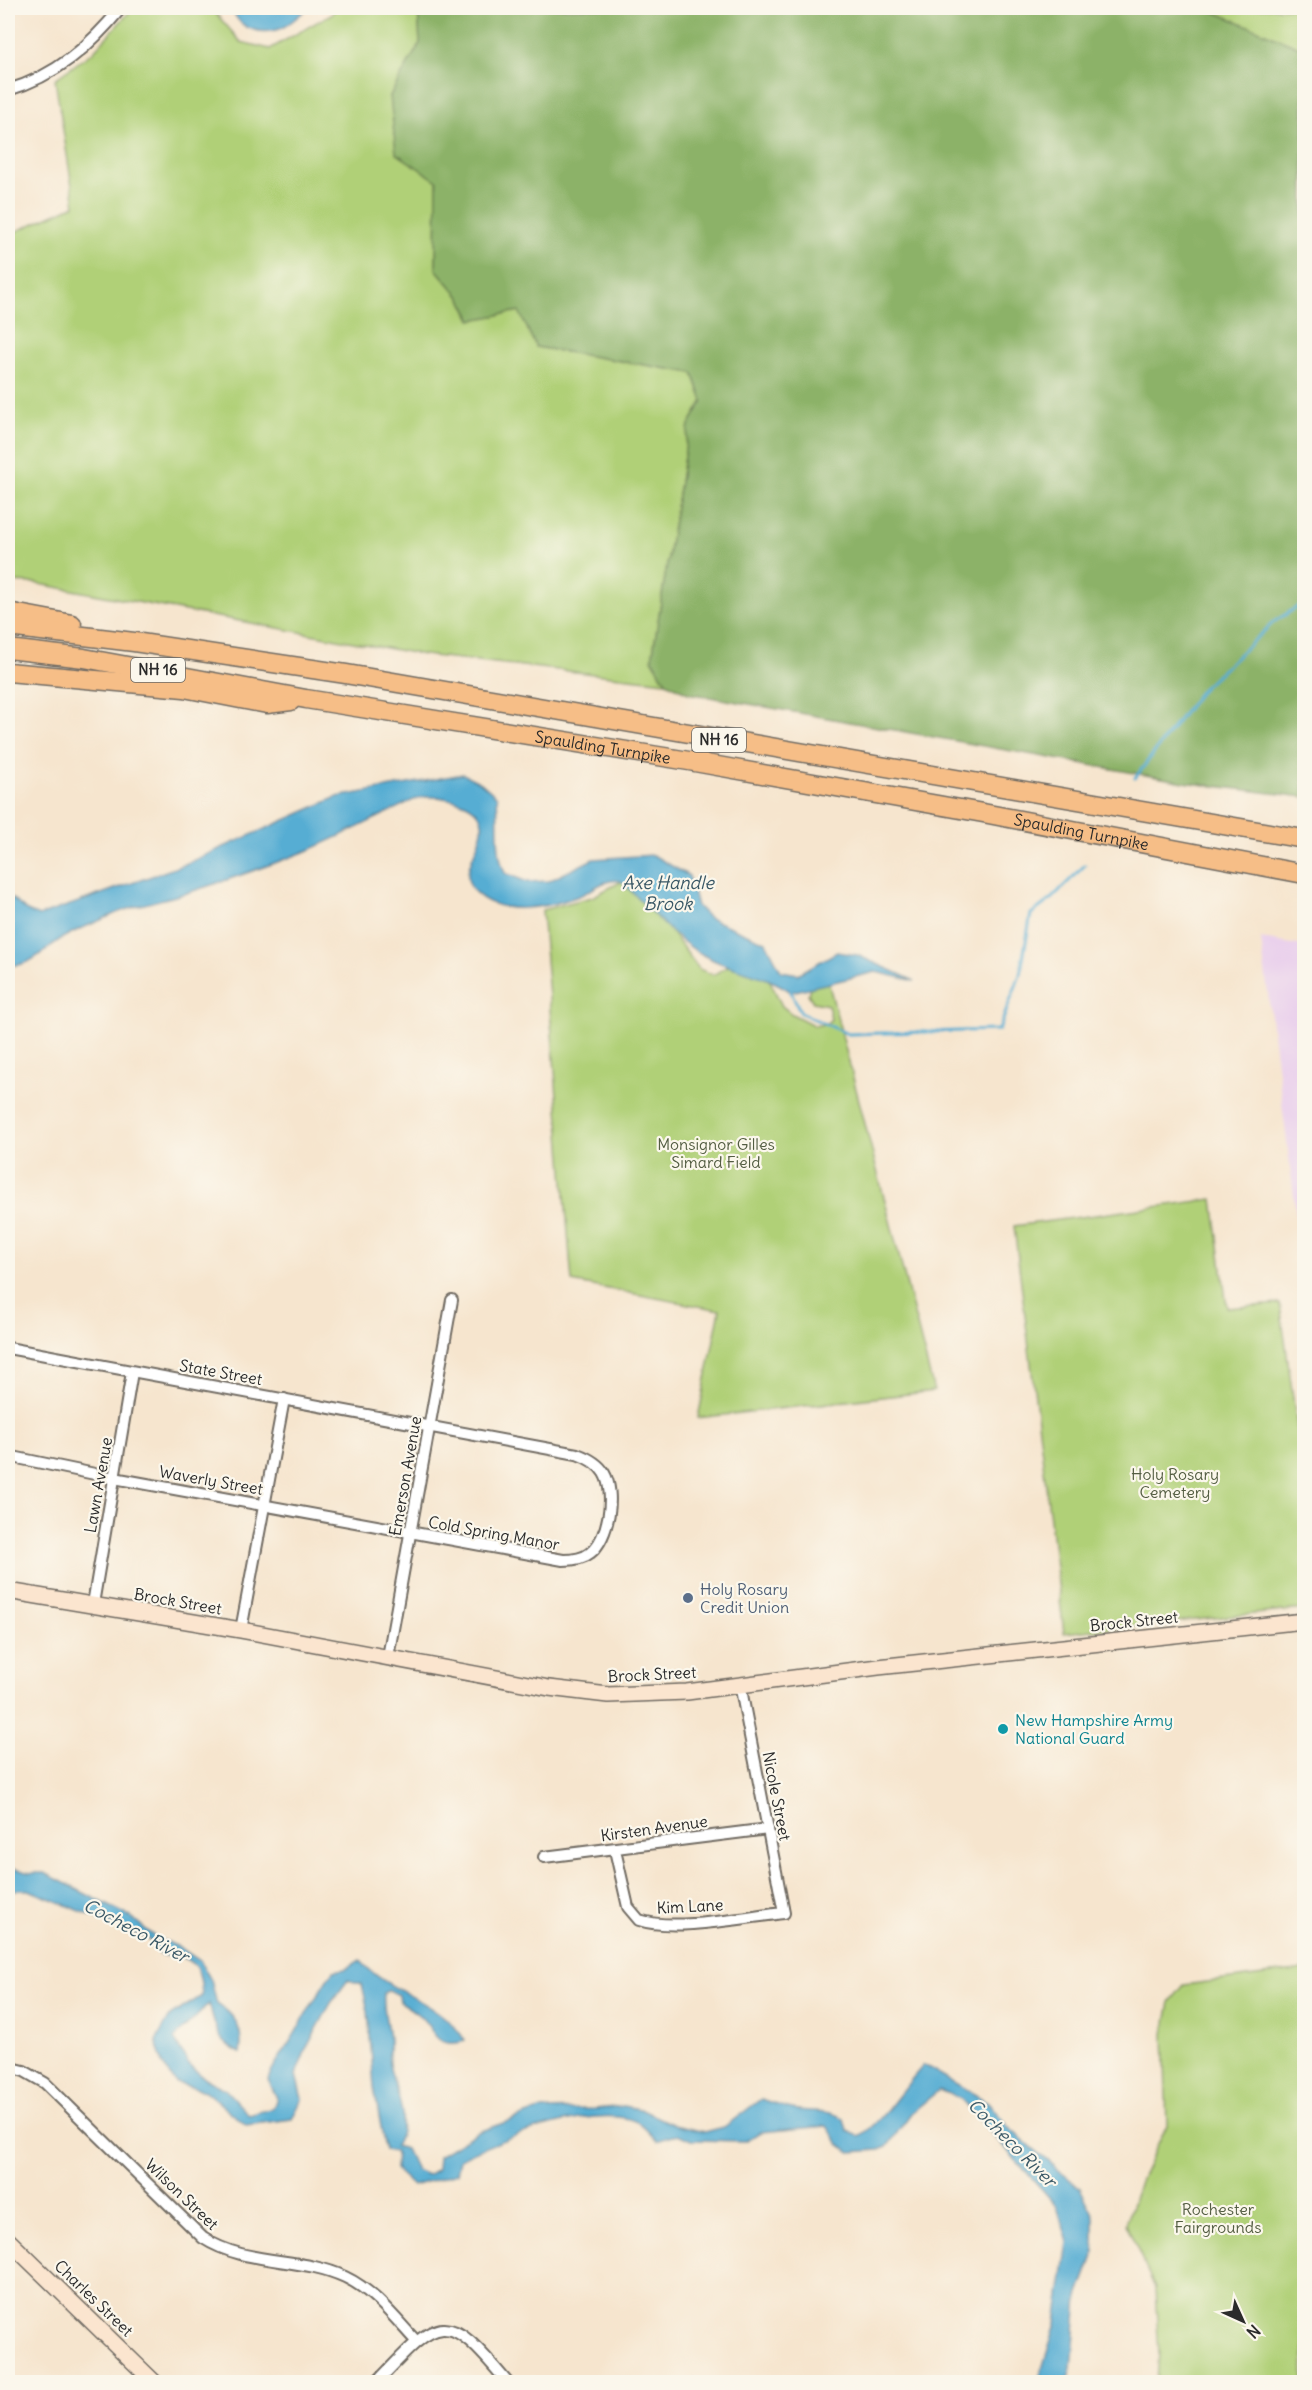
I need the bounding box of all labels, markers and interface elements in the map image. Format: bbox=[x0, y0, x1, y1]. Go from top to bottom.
road number: NH 16 bbox=[131, 658, 185, 682]
street label: Spaulding Turnpike bbox=[534, 726, 672, 768]
road number: NH 16 bbox=[692, 728, 746, 752]
street label: Spaulding Turnpike bbox=[1012, 809, 1151, 854]
water label: Axe Handle Brook bbox=[622, 871, 715, 915]
park label: Monsignor Gilles Simard Field bbox=[657, 1134, 775, 1172]
street label: State Street bbox=[178, 1355, 264, 1389]
street label: Emerson Avenue bbox=[385, 1414, 425, 1538]
street label: Lawn Avenue bbox=[80, 1435, 116, 1535]
street label: Waverly Street bbox=[157, 1461, 265, 1499]
park label: Holy Rosary Cemetery bbox=[1131, 1464, 1219, 1502]
street label: Cold Spring Manor bbox=[427, 1512, 562, 1554]
place label: Holy Rosary Credit Union bbox=[700, 1579, 789, 1617]
street label: Brock Street bbox=[133, 1583, 224, 1619]
marker: Holy Rosary Credit Union bbox=[681, 1591, 695, 1605]
street label: Brock Street bbox=[1089, 1606, 1180, 1636]
street label: Brock Street bbox=[607, 1662, 697, 1686]
place label: New Hampshire Army National Guard bbox=[1015, 1710, 1173, 1748]
marker: New Hampshire Army National Guard bbox=[996, 1722, 1010, 1736]
street label: Nicole Street bbox=[759, 1750, 796, 1843]
street label: Kirsten Avenue bbox=[599, 1811, 709, 1845]
water label: Cocheco River bbox=[80, 1893, 195, 1969]
street label: Kim Lane bbox=[656, 1894, 724, 1918]
water label: Cocheco River bbox=[963, 2094, 1063, 2194]
street label: Wilson Street bbox=[141, 2154, 223, 2234]
park label: Rochester Fairgrounds bbox=[1175, 2199, 1261, 2237]
street label: Charles Street bbox=[51, 2256, 138, 2341]
north arrow bbox=[1213, 2291, 1273, 2351]
text: N bbox=[1243, 2321, 1265, 2343]

